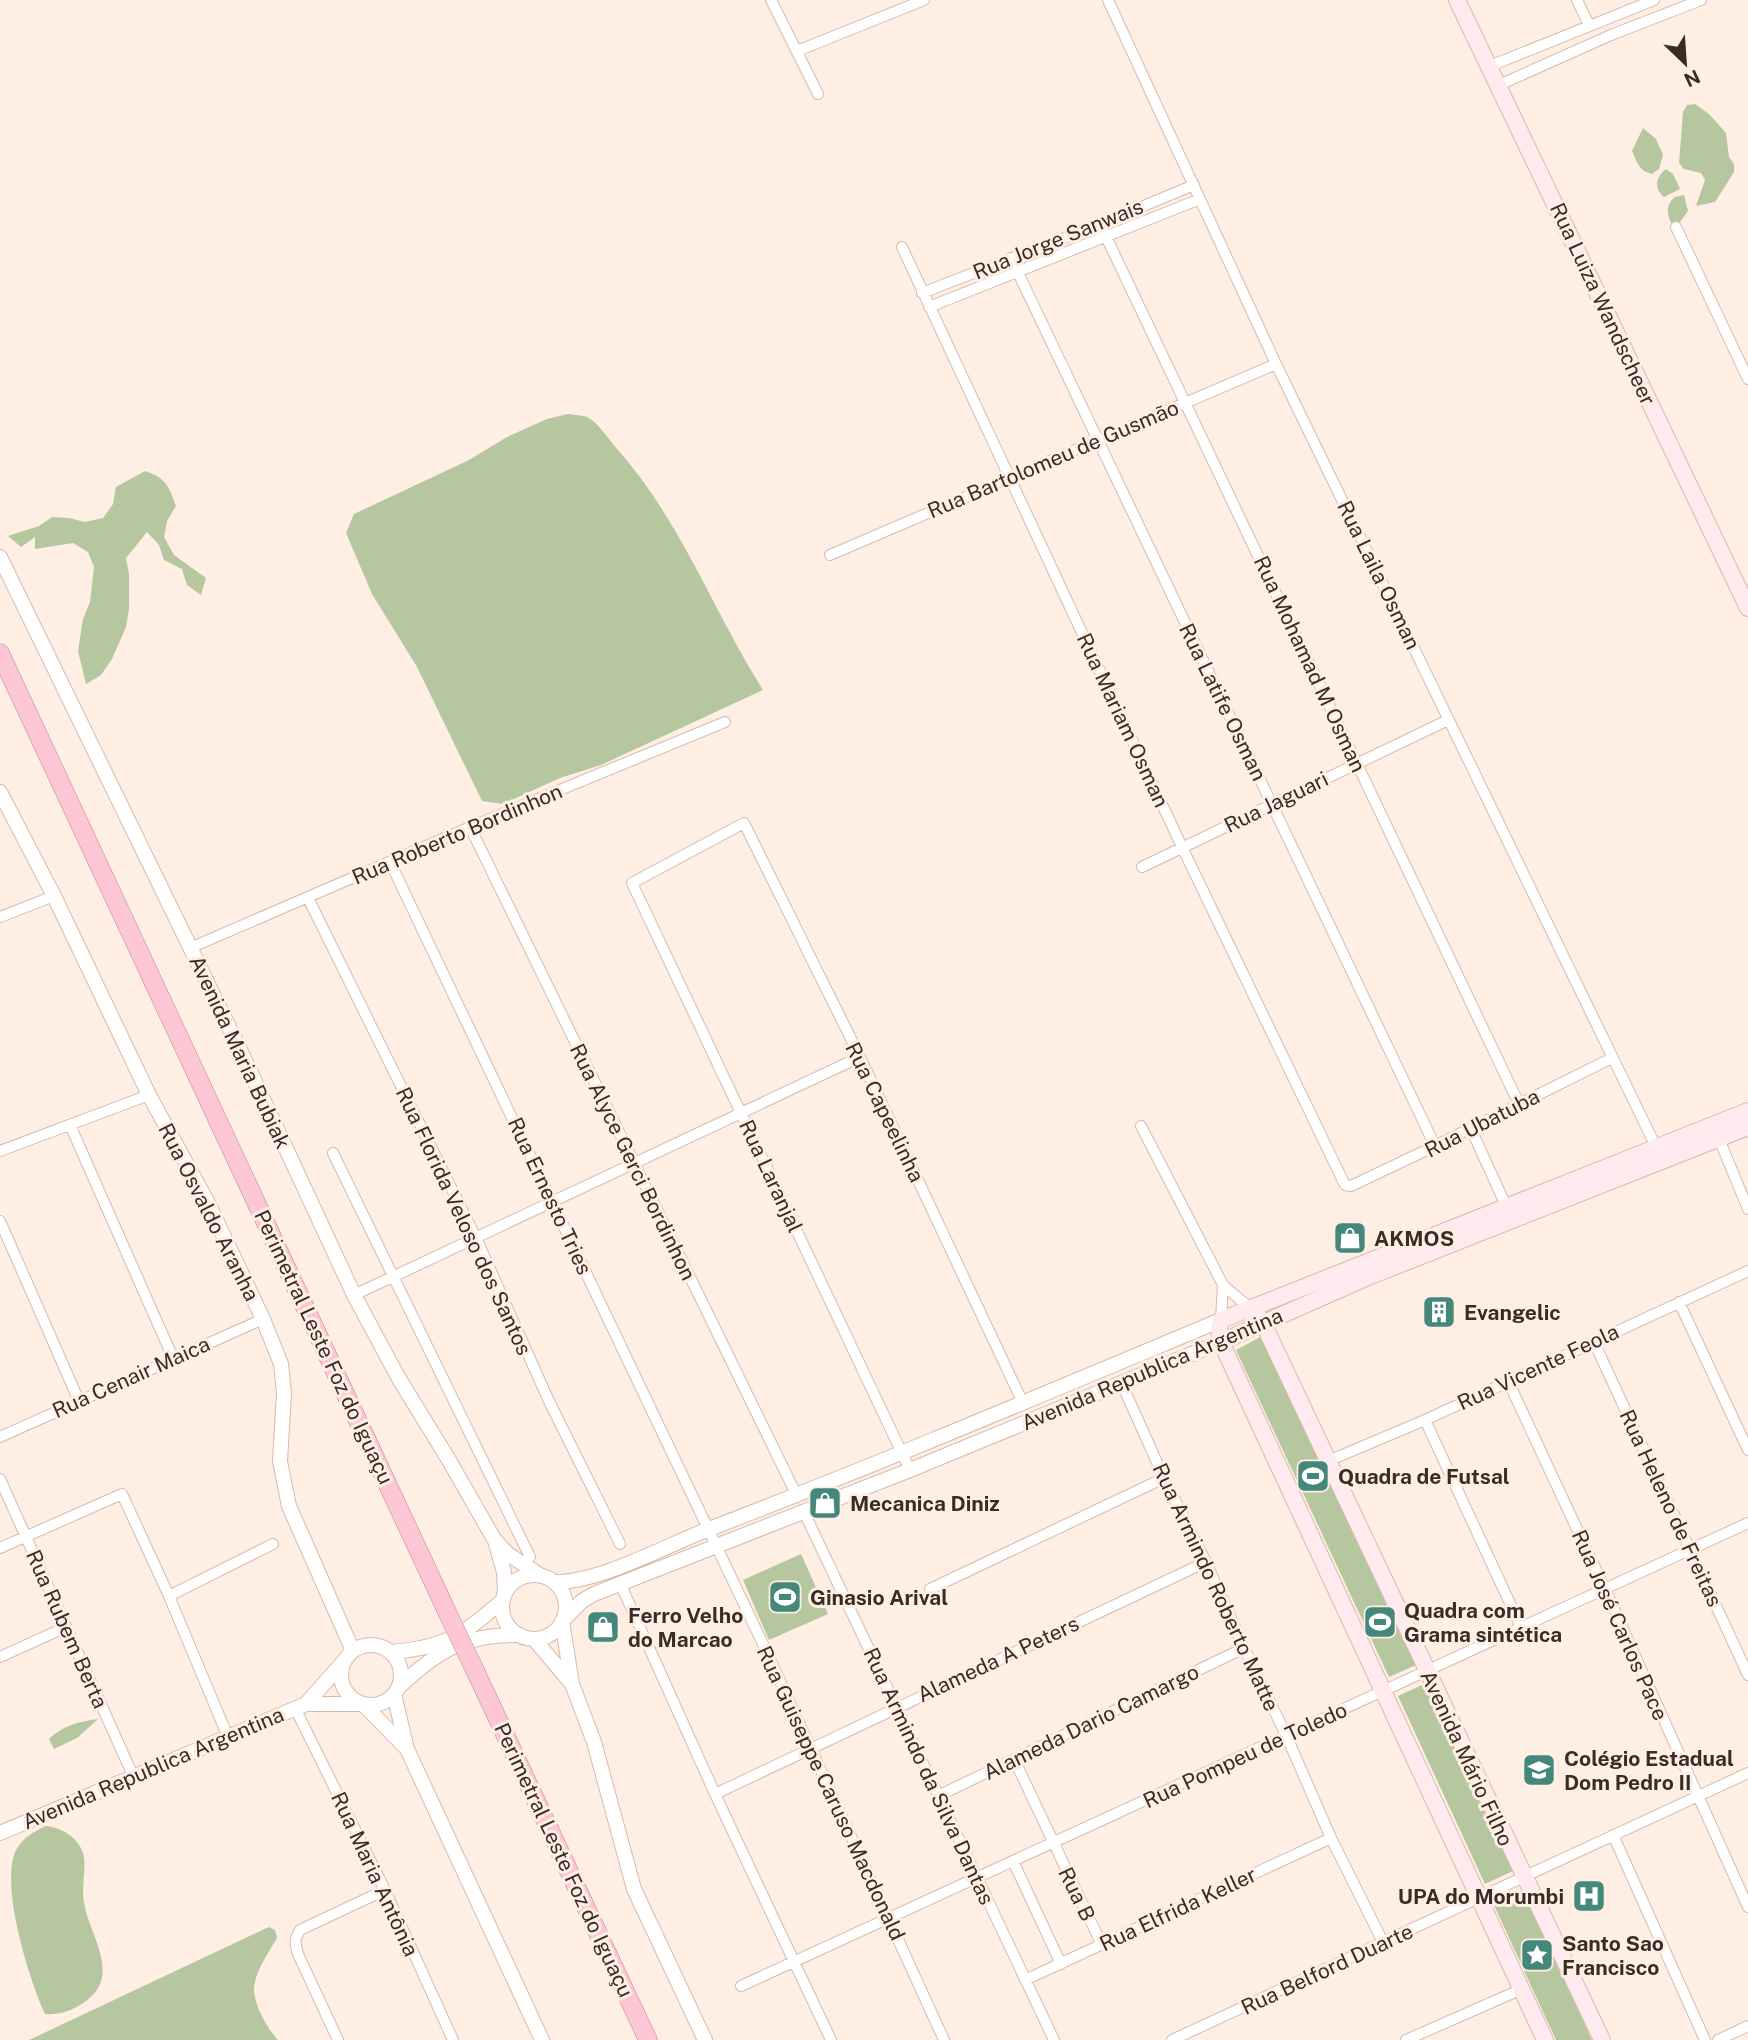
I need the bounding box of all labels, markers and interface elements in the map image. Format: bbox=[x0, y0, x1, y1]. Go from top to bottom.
north arrow bbox=[1650, 28, 1720, 98]
text: N bbox=[1681, 65, 1704, 92]
street label: Rua Jorge Sanwais bbox=[969, 193, 1147, 285]
street label: Rua Luiza Wandscheer bbox=[1545, 199, 1661, 409]
street label: Rua Bartolomeu de Gusmão bbox=[924, 395, 1182, 523]
street label: Rua Laila Osman bbox=[1332, 497, 1426, 653]
street label: Rua Mohamad M Osman bbox=[1249, 552, 1371, 776]
street label: Rua Latife Osman bbox=[1174, 619, 1272, 785]
street label: Rua Mariam Osman bbox=[1072, 629, 1174, 811]
street label: Rua Jaguari bbox=[1220, 766, 1332, 838]
street label: Rua Roberto Bordinhon bbox=[348, 778, 566, 890]
street label: Avenida Maria Bubiak bbox=[184, 951, 296, 1153]
street label: Rua Capeelinha bbox=[840, 1038, 930, 1186]
street label: Rua Alyce Gerci Bordinhon bbox=[565, 1040, 701, 1284]
street label: Rua Florida Veloso dos Santos bbox=[391, 1083, 537, 1359]
street label: Rua Ubatuba bbox=[1420, 1083, 1544, 1163]
street label: Rua Ernesto Tries bbox=[503, 1113, 597, 1279]
street label: Rua Laranjal bbox=[734, 1116, 808, 1236]
street label: Rua Osvaldo Aranha bbox=[153, 1119, 265, 1305]
street label: Perimetral Leste Foz do Iguaçu bbox=[249, 1206, 399, 1488]
shop icon: AKMOS bbox=[1331, 1219, 1369, 1257]
place label: AKMOS bbox=[1374, 1226, 1454, 1251]
building icon: Evangelic bbox=[1420, 1293, 1458, 1331]
place label: Evangelic bbox=[1464, 1300, 1561, 1325]
street label: Avenida Republica Argentina bbox=[1018, 1303, 1286, 1435]
street label: Rua Vicente Feola bbox=[1453, 1319, 1623, 1415]
street label: Rua Cenair Maica bbox=[48, 1331, 214, 1423]
street label: Rua Heleno de Freitas bbox=[1614, 1406, 1728, 1610]
sports icon: Quadra de Futsal bbox=[1294, 1457, 1332, 1495]
street label: Rua Armindo Roberto Matte bbox=[1148, 1459, 1284, 1715]
place label: Quadra de Futsal bbox=[1338, 1464, 1510, 1489]
shop icon: Mecanica Diniz bbox=[806, 1484, 844, 1522]
place label: Mecanica Diniz bbox=[850, 1491, 1000, 1516]
street label: Rua José Carlos Pace bbox=[1567, 1526, 1673, 1724]
street label: Rua Rubem Berta bbox=[21, 1546, 113, 1712]
sports icon: Ginasio Arival bbox=[766, 1578, 804, 1616]
place label: Ginasio Arival bbox=[810, 1585, 948, 1610]
place label: Quadra com Grama sintética bbox=[1404, 1598, 1562, 1647]
place label: Ferro Velho do Marcao bbox=[628, 1603, 743, 1652]
sports icon: Quadra com Grama sintética bbox=[1361, 1603, 1399, 1641]
shop icon: Ferro Velho do Marcao bbox=[584, 1608, 622, 1646]
street label: Alameda A Peters bbox=[913, 1611, 1083, 1707]
street label: Rua Guiseppe Caruso Macdonald bbox=[752, 1642, 910, 1944]
street label: Rua Armindo da Silva Dantas bbox=[858, 1644, 1000, 1908]
street label: Alameda Dario Camargo bbox=[979, 1659, 1203, 1785]
street label: Avenida Mário Filho bbox=[1415, 1666, 1519, 1850]
street label: Rua Pompeu de Toledo bbox=[1139, 1697, 1351, 1813]
street label: Avenida Republica Argentina bbox=[19, 1702, 287, 1834]
street label: Perimetral Leste Foz do Iguaçu bbox=[489, 1719, 639, 2001]
place label: Colégio Estadual Dom Pedro II bbox=[1564, 1746, 1734, 1795]
school or university icon: Colégio Estadual Dom Pedro II bbox=[1520, 1751, 1558, 1789]
street label: Rua Maria Antônia bbox=[326, 1788, 424, 1960]
street label: Rua Elfrida Keller bbox=[1096, 1862, 1260, 1956]
street label: Rua B bbox=[1053, 1863, 1101, 1925]
hospital icon: UPA do Morumbi bbox=[1570, 1877, 1608, 1915]
place label: UPA do Morumbi bbox=[1398, 1884, 1564, 1909]
street label: Rua Belford Duarte bbox=[1237, 1918, 1417, 2020]
place label: Santo Sao Francisco bbox=[1562, 1931, 1664, 1980]
place icon: Santo Sao Francisco bbox=[1518, 1936, 1556, 1974]

